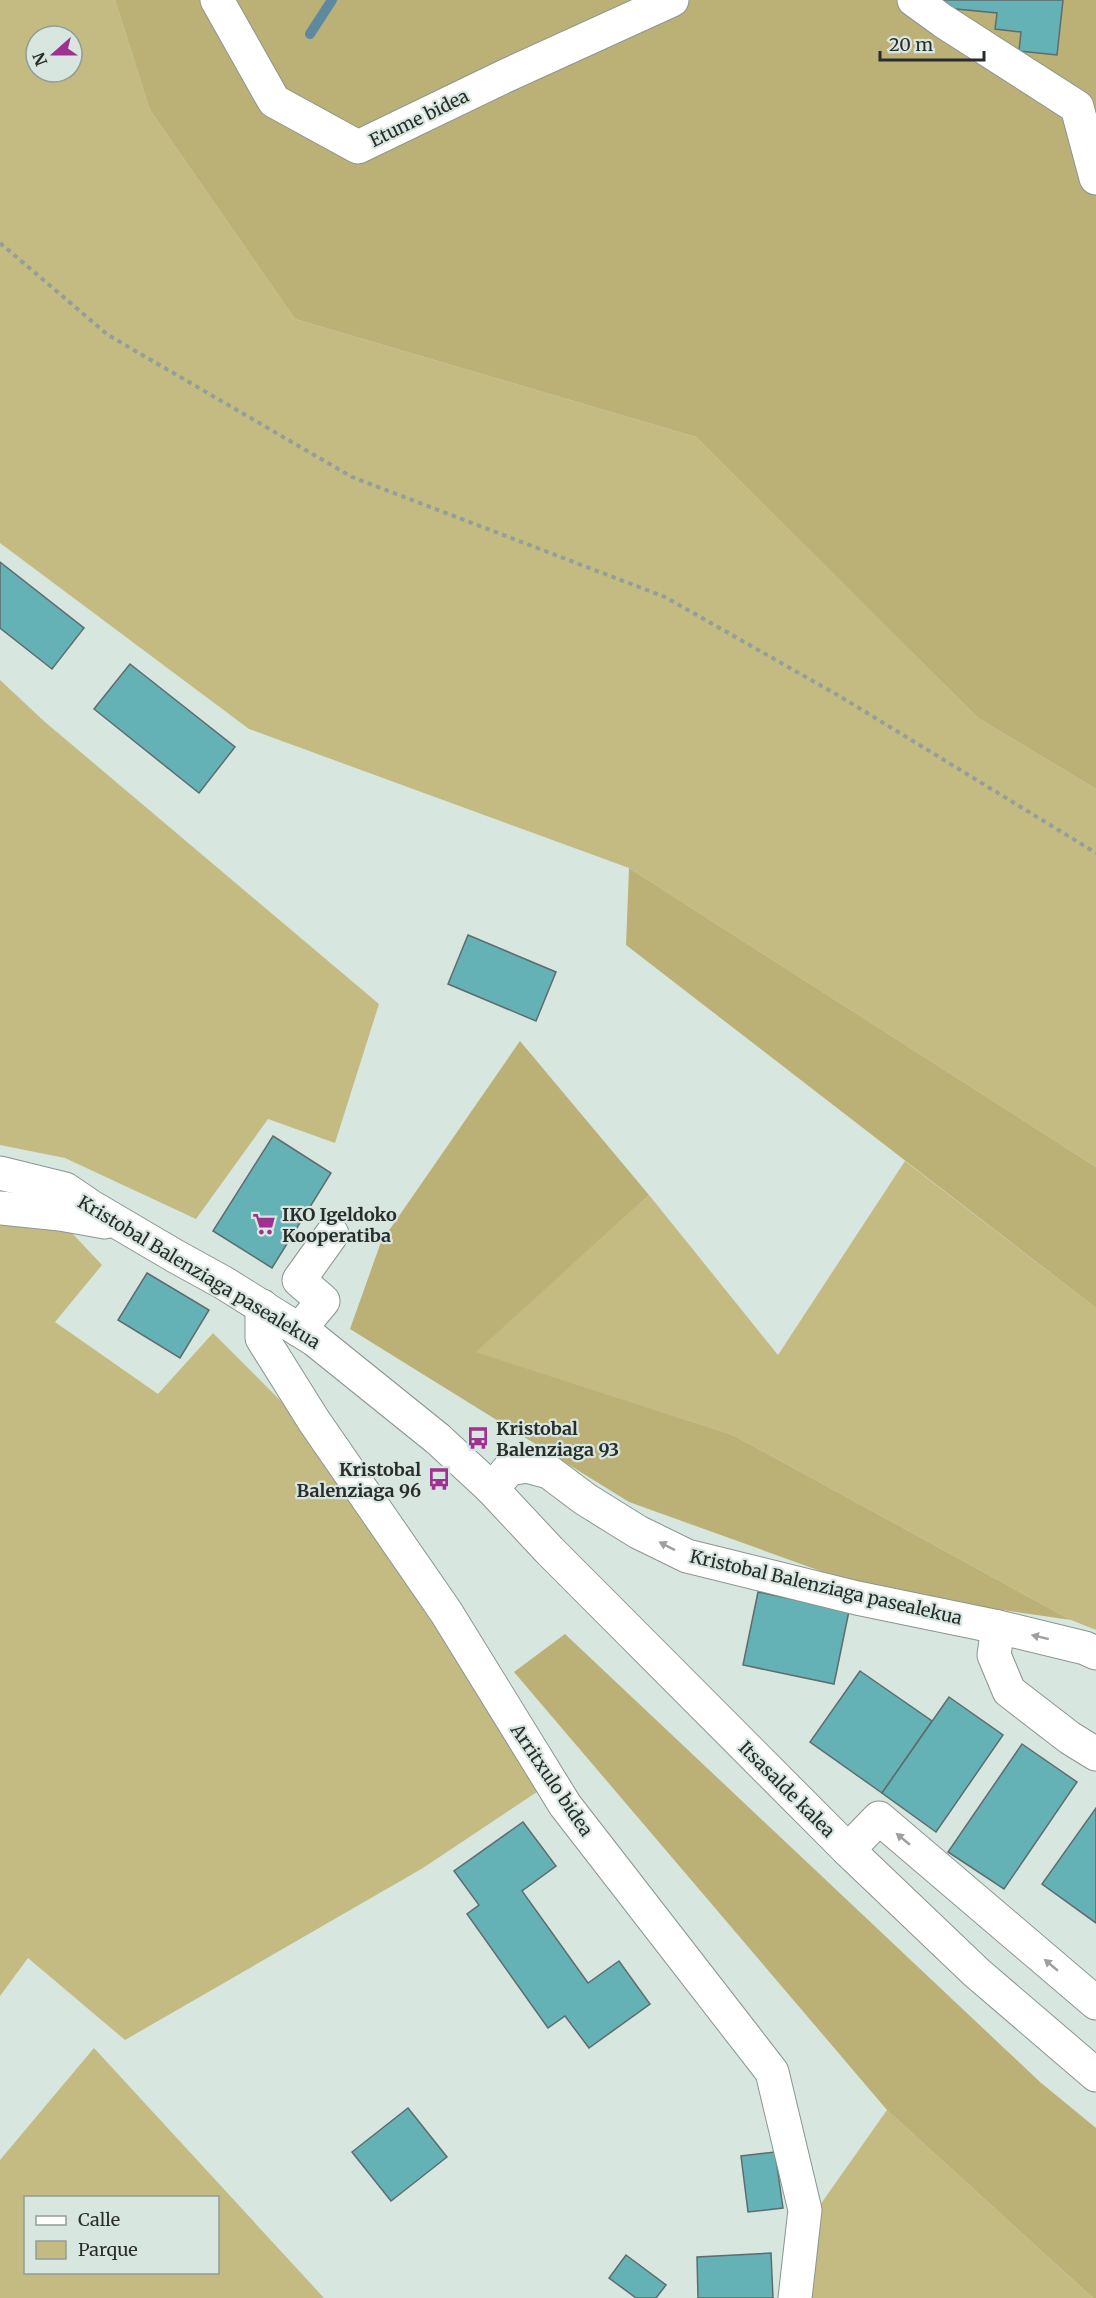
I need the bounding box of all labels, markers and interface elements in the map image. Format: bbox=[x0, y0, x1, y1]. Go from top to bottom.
north arrow bbox=[24, 24, 84, 84]
scale bar bbox=[880, 24, 984, 62]
text: 20 m bbox=[889, 33, 933, 56]
text: N bbox=[28, 50, 52, 69]
street label: Etume bidea bbox=[366, 84, 473, 152]
street label: Kristobal Balenziaga pasealekua bbox=[74, 1190, 325, 1354]
place label: IKO Igeldoko Kooperatiba bbox=[282, 1203, 397, 1247]
supermarket icon: IKO Igeldoko Kooperatiba bbox=[251, 1211, 277, 1237]
place label: Kristobal Balenziaga 93 bbox=[496, 1417, 619, 1461]
bus stop icon: Kristobal Balenziaga 93 bbox=[465, 1425, 491, 1451]
place label: Kristobal Balenziaga 96 bbox=[297, 1458, 421, 1502]
bus stop icon: Kristobal Balenziaga 96 bbox=[426, 1466, 452, 1492]
one-way arrow bbox=[659, 1542, 676, 1551]
street label: Kristobal Balenziaga pasealekua bbox=[688, 1544, 965, 1630]
one-way arrow bbox=[1031, 1632, 1049, 1642]
street label: Arritxulo bidea bbox=[505, 1719, 598, 1841]
street label: Itsasalde kalea bbox=[734, 1736, 840, 1842]
one-way arrow bbox=[896, 1833, 911, 1846]
one-way arrow bbox=[1044, 1958, 1059, 1972]
legend bbox=[24, 2196, 219, 2274]
text: Calle bbox=[78, 2208, 120, 2231]
text: Parque bbox=[78, 2238, 138, 2261]

